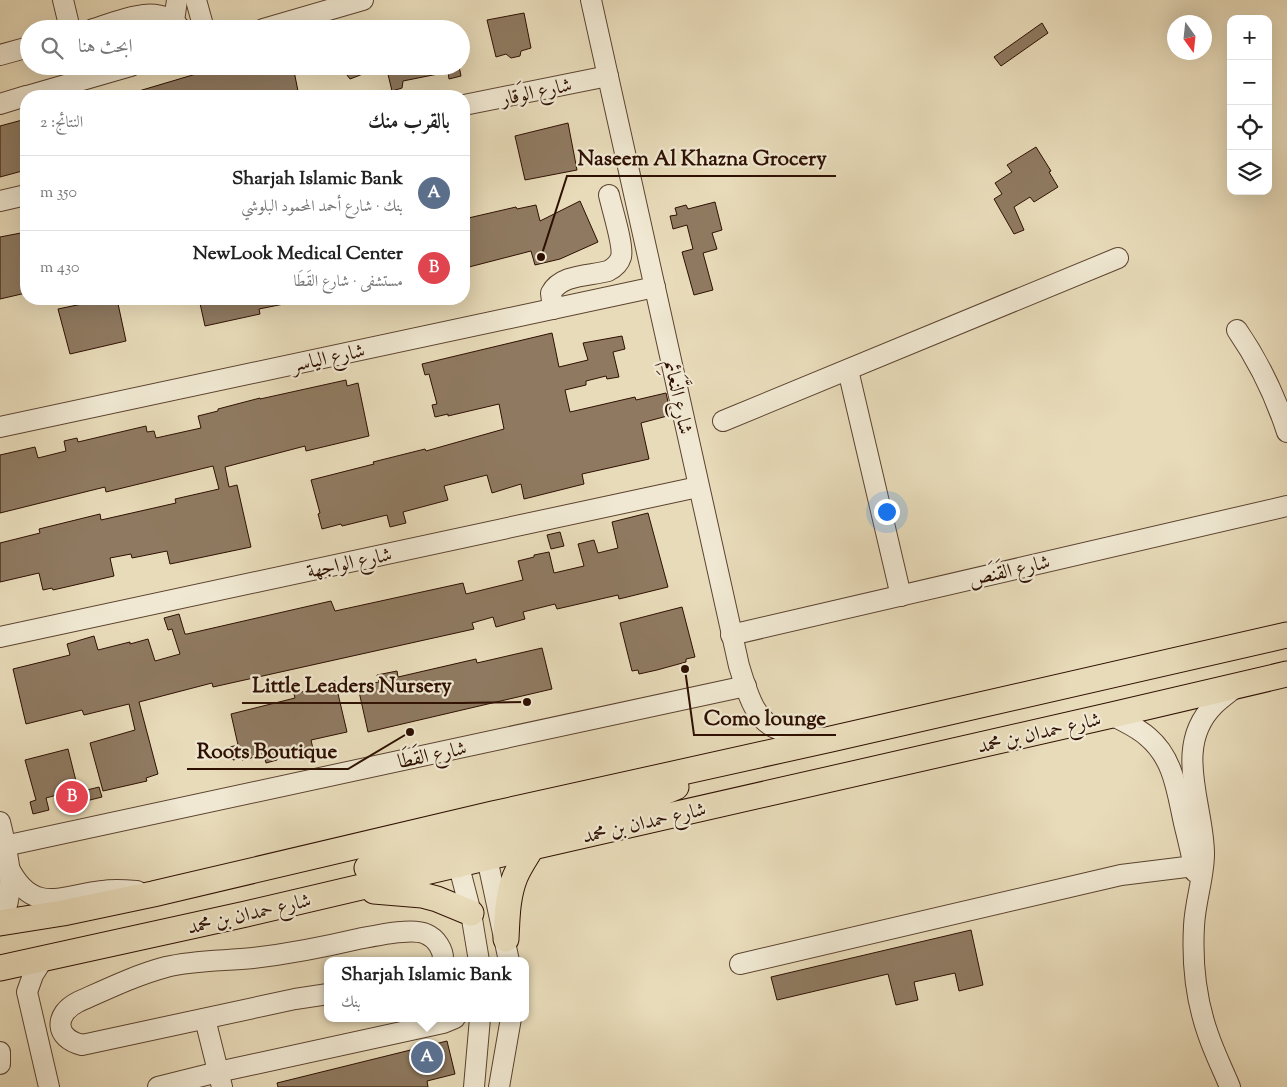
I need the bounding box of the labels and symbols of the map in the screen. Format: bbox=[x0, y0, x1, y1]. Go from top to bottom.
north arrow bbox=[1167, 15, 1212, 60]
street label: شارع الوَقار bbox=[496, 70, 575, 117]
callout: Naseem Al Khazna Grocery bbox=[567, 140, 836, 176]
text: Naseem Al Khazna Grocery bbox=[577, 145, 827, 175]
street label: شارع الياسر bbox=[287, 338, 368, 383]
street label: شارع النَّعَائِم bbox=[654, 357, 703, 438]
your location bbox=[874, 499, 900, 525]
street label: شارع الواجهة bbox=[304, 541, 395, 589]
street label: شارع القَنَص bbox=[965, 547, 1053, 597]
callout: Little Leaders Nursery bbox=[242, 667, 462, 703]
text: Little Leaders Nursery bbox=[252, 672, 452, 702]
callout: Como lounge bbox=[694, 699, 836, 735]
text: Como lounge bbox=[704, 705, 826, 735]
street label: شارع حمدان بن محمد bbox=[975, 706, 1105, 764]
callout: Roots Boutique bbox=[187, 733, 348, 769]
street label: شارع القَطَا bbox=[395, 733, 470, 779]
text: Roots Boutique bbox=[197, 738, 337, 768]
pin: B bbox=[56, 778, 88, 816]
street label: شارع حمدان بن محمد bbox=[580, 796, 710, 854]
street label: شارع حمدان بن محمد bbox=[185, 887, 315, 945]
pin: A bbox=[411, 1038, 443, 1076]

